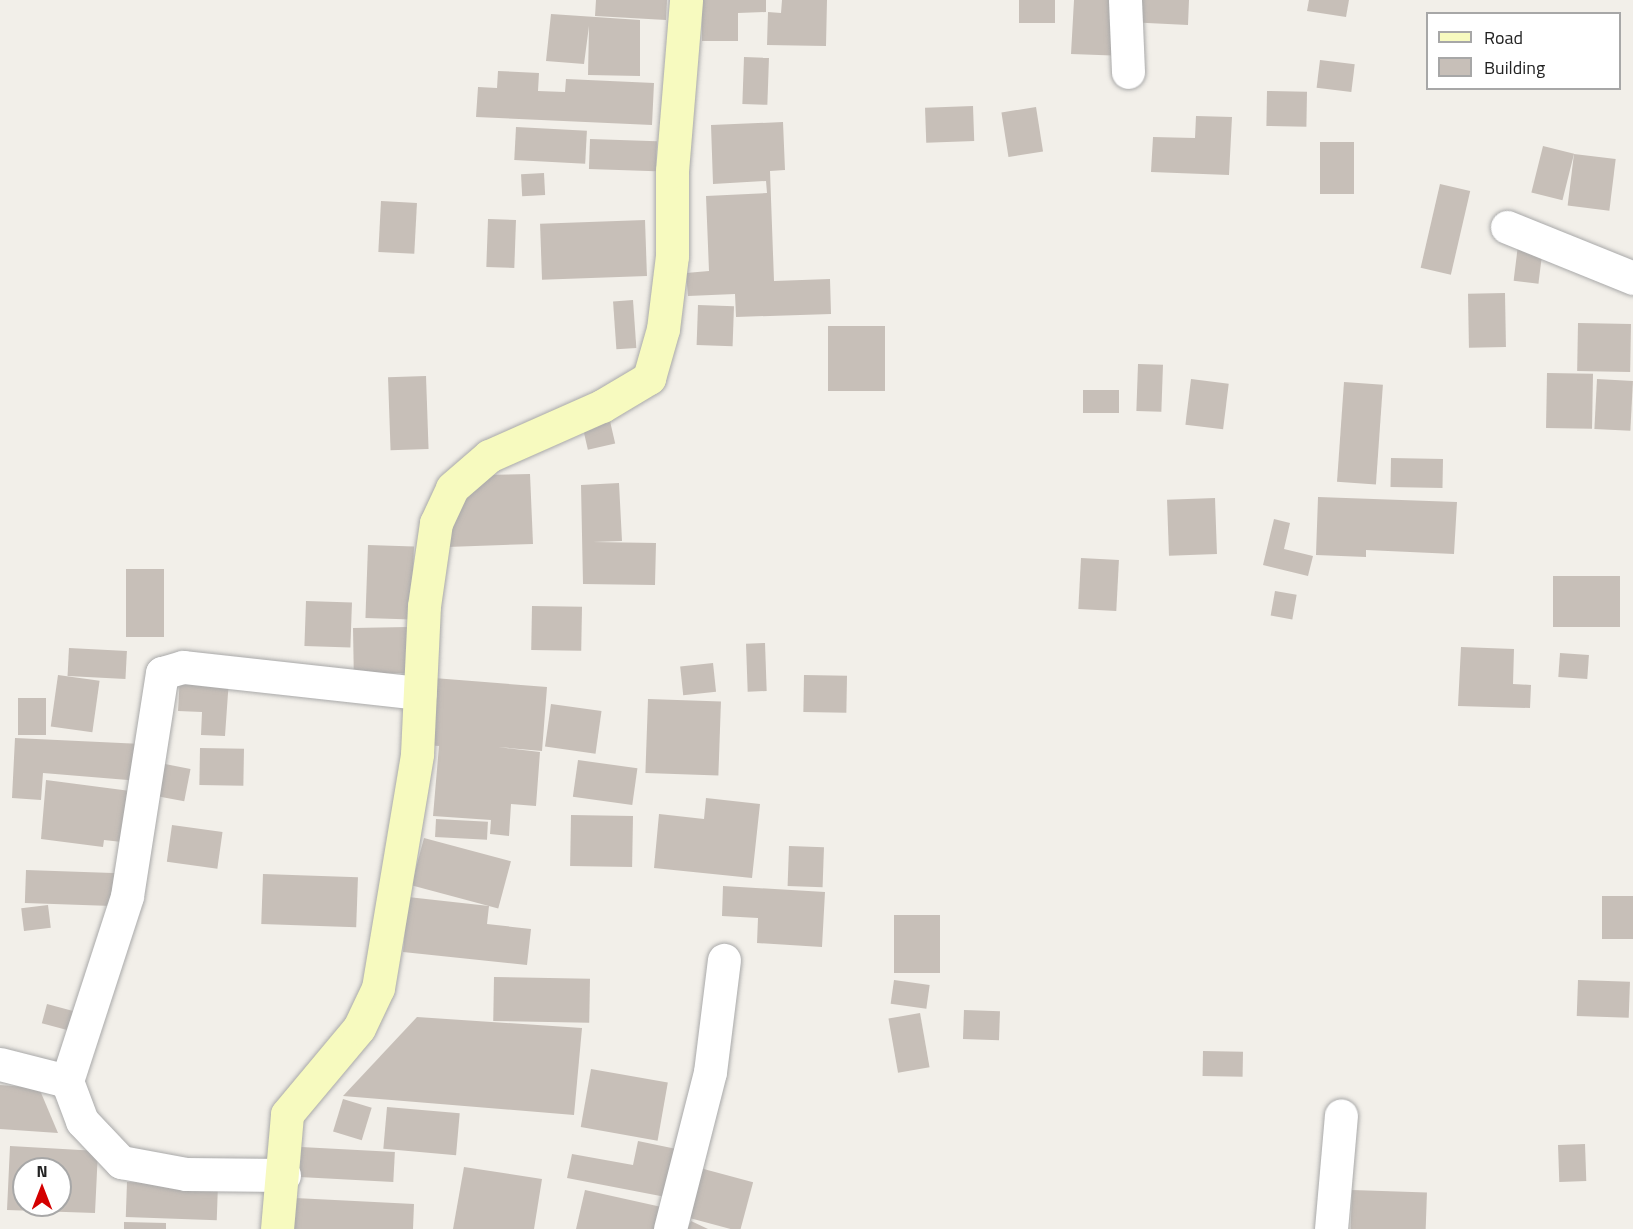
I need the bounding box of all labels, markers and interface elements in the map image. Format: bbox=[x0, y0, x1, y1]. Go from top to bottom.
legend bbox=[1426, 12, 1621, 90]
text: Road bbox=[1484, 24, 1523, 51]
text: Building bbox=[1484, 54, 1545, 81]
north arrow bbox=[12, 1157, 72, 1217]
text: N bbox=[36, 1159, 48, 1183]

